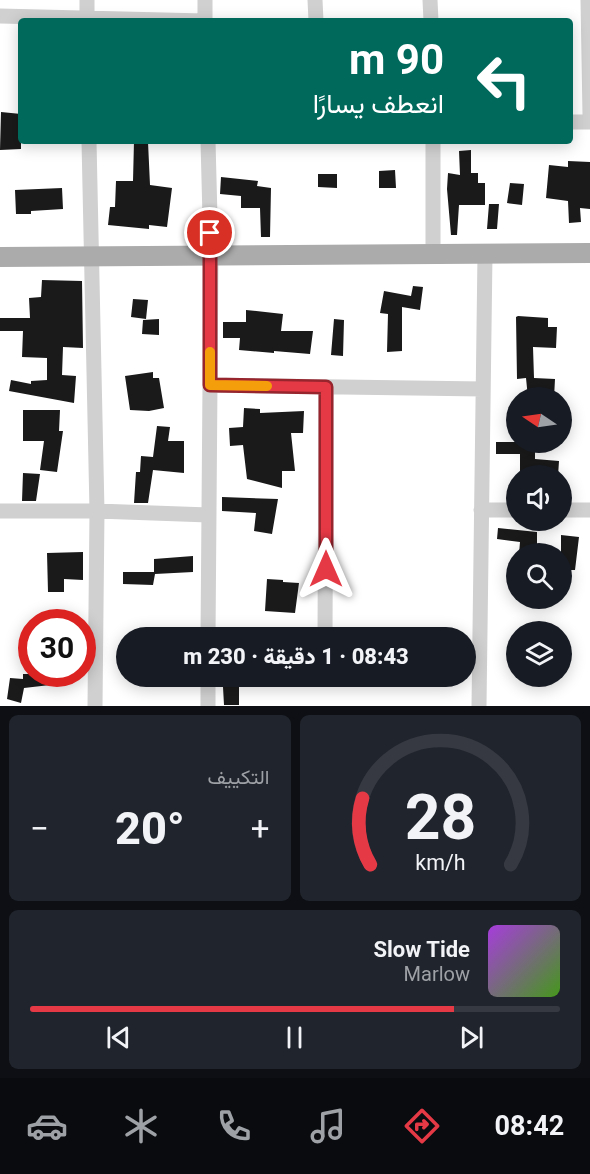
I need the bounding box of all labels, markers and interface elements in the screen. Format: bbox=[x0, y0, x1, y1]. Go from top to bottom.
text: 90 m bbox=[349, 35, 444, 84]
icon: left bbox=[465, 42, 543, 120]
text: انعطف يسارًا bbox=[313, 88, 444, 120]
pin bbox=[184, 207, 235, 258]
icon: arrive bbox=[193, 216, 226, 249]
north arrow bbox=[506, 387, 572, 453]
map controls bbox=[506, 387, 572, 687]
button: sound bbox=[506, 465, 572, 531]
position arrow bbox=[294, 537, 358, 601]
button: search bbox=[506, 543, 572, 609]
speed limit sign: 30 bbox=[18, 609, 96, 687]
button: layers bbox=[506, 621, 572, 687]
text: 08:43 · 1 دقيقة · 230 m bbox=[183, 644, 409, 669]
text: التكييف bbox=[207, 765, 270, 789]
text: 28 bbox=[404, 781, 476, 854]
text: 20° bbox=[115, 802, 185, 855]
text: − bbox=[30, 809, 49, 848]
text: + bbox=[251, 809, 270, 848]
text: km/h bbox=[415, 850, 465, 875]
text: Slow Tide bbox=[373, 937, 470, 962]
text: Marlow bbox=[404, 962, 470, 986]
icon: previous bbox=[102, 1021, 135, 1054]
icon: pause bbox=[278, 1021, 311, 1054]
icon: next bbox=[455, 1021, 488, 1054]
icon: car bbox=[26, 1105, 68, 1147]
icon: climate bbox=[120, 1105, 162, 1147]
icon: phone bbox=[213, 1105, 255, 1147]
icon: music bbox=[307, 1105, 349, 1147]
icon: directions bbox=[401, 1105, 443, 1147]
text: 08:42 bbox=[495, 1110, 564, 1142]

